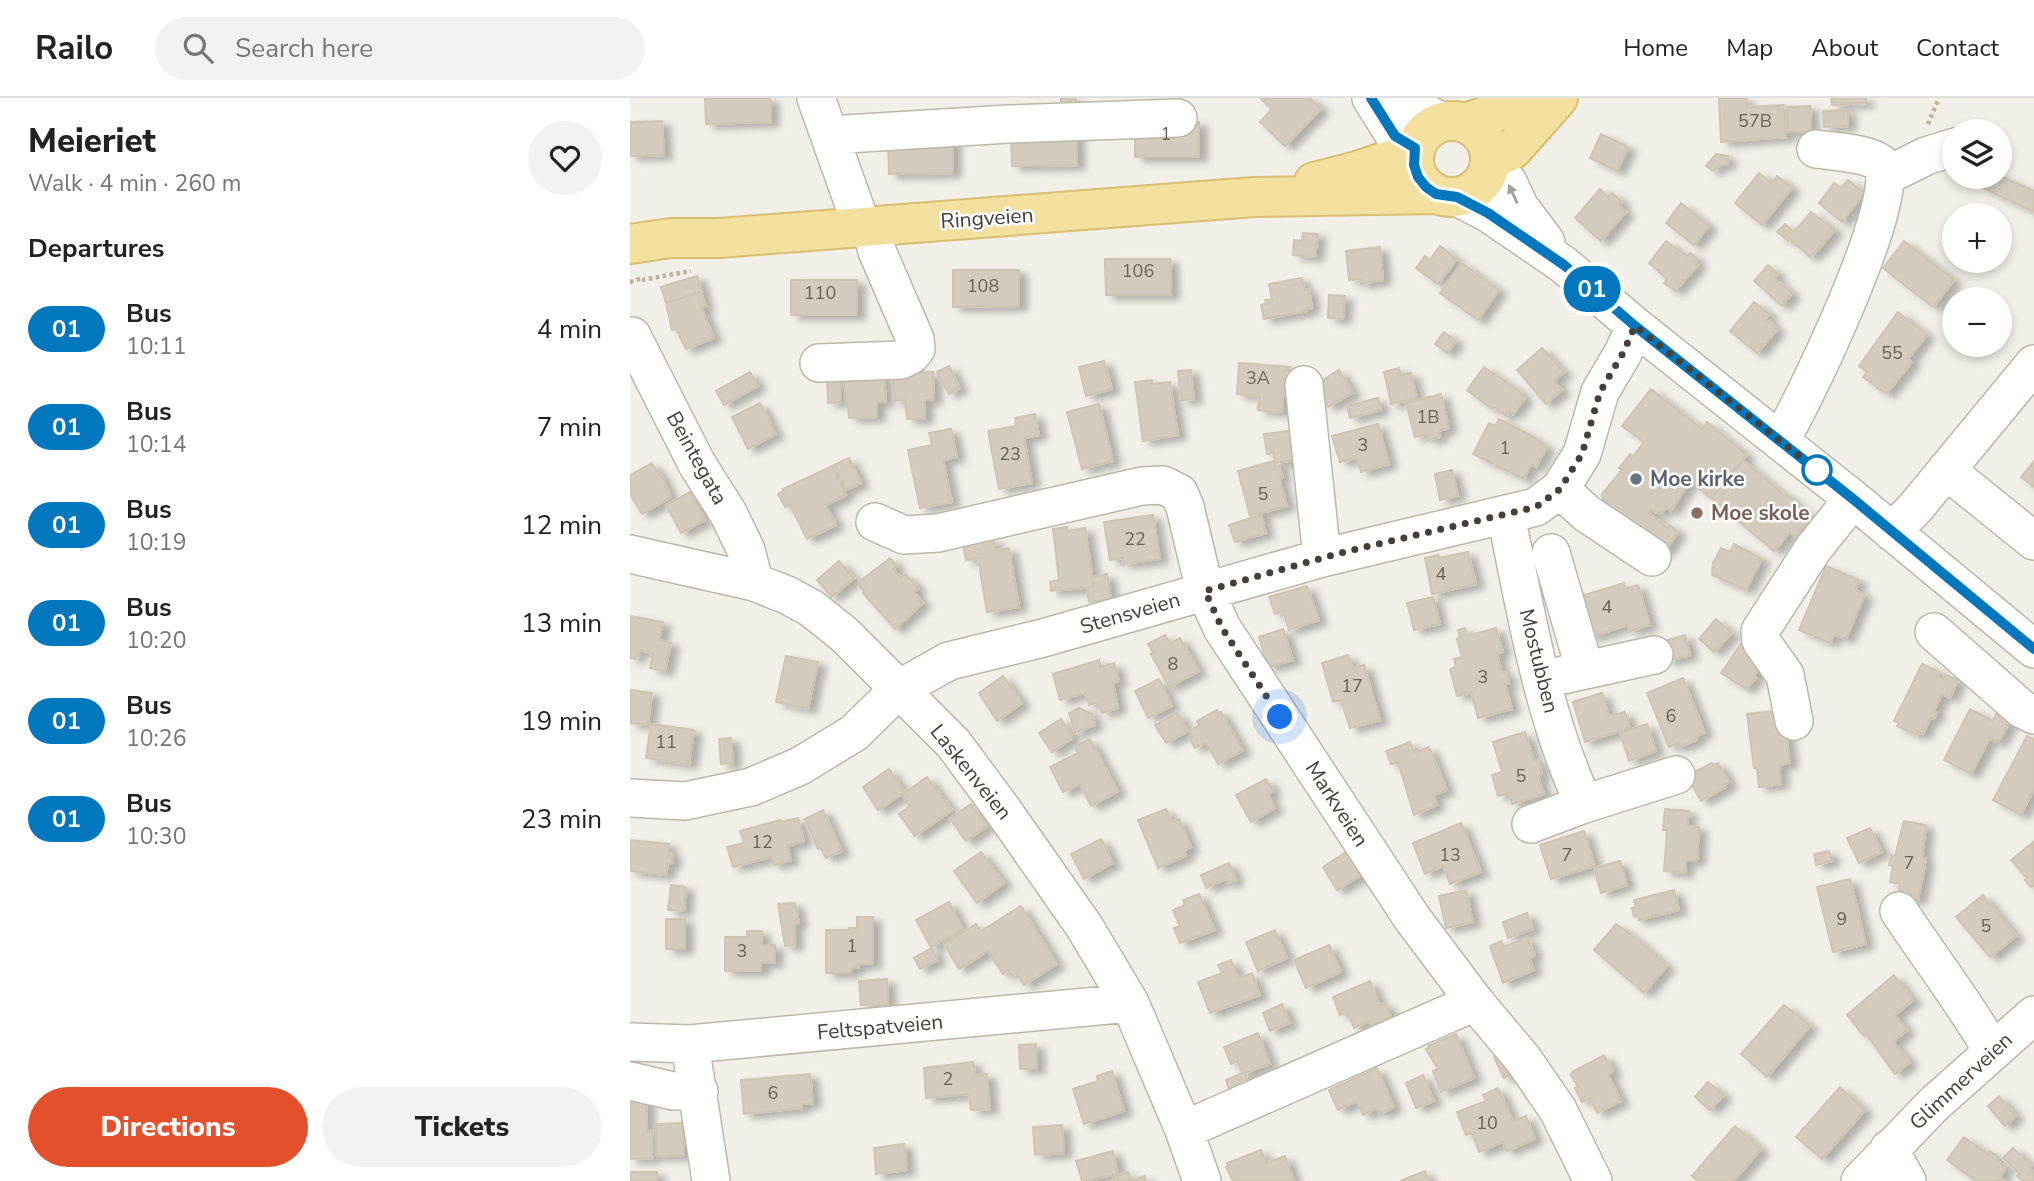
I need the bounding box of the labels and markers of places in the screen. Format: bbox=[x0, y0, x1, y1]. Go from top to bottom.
unlabelled marker bbox=[1802, 455, 1832, 485]
place label: Moe kirke bbox=[1650, 465, 1745, 493]
marker: Moe kirke bbox=[1628, 471, 1644, 487]
place label: Moe skole bbox=[1711, 499, 1810, 527]
marker: Moe skole bbox=[1689, 505, 1705, 521]

